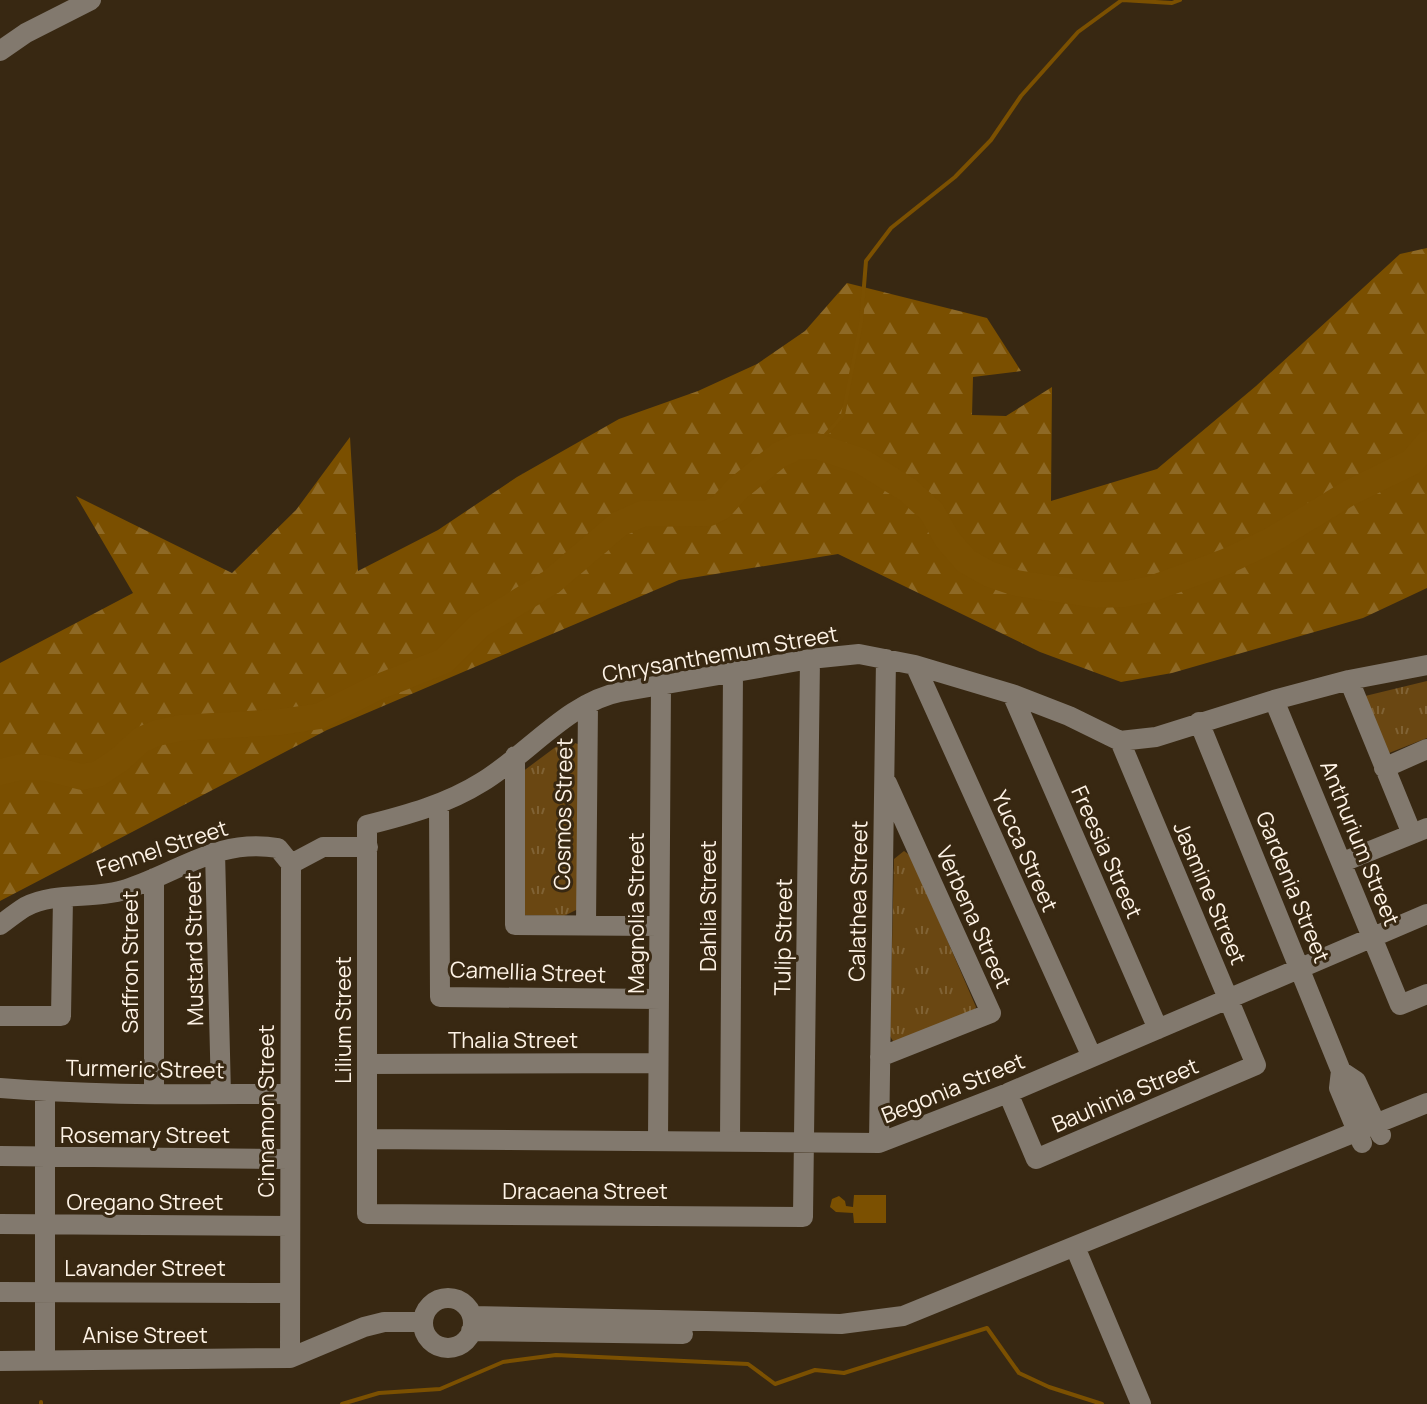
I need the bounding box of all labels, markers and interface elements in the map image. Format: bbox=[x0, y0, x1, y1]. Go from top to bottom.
street label: Chrysanthemum Street bbox=[600, 618, 840, 690]
street label: Cosmos Street bbox=[547, 737, 579, 890]
street label: Anthurium Street bbox=[1313, 756, 1407, 930]
street label: Freesia Street bbox=[1064, 781, 1150, 923]
street label: Yucca Street bbox=[985, 786, 1065, 916]
street label: Gardenia Street bbox=[1249, 807, 1337, 967]
street label: Fennel Street bbox=[93, 813, 232, 883]
street label: Jasmine Street bbox=[1166, 817, 1254, 969]
street label: Calathea Street bbox=[842, 820, 874, 982]
street label: Magnolia Street bbox=[621, 832, 651, 994]
street label: Dahlia Street bbox=[693, 840, 723, 972]
street label: Verbena Street bbox=[929, 841, 1019, 993]
street label: Mustard Street bbox=[178, 872, 210, 1026]
street label: Tulip Street bbox=[767, 878, 799, 996]
street label: Saffron Street bbox=[115, 890, 145, 1034]
street label: Camellia Street bbox=[449, 954, 607, 990]
street label: Lilium Street bbox=[328, 956, 358, 1084]
street label: Cinnamon Street bbox=[251, 1024, 281, 1197]
street label: Thalia Street bbox=[448, 1025, 578, 1055]
street label: Begonia Street bbox=[877, 1046, 1029, 1130]
street label: Bauhinia Street bbox=[1047, 1051, 1203, 1139]
street label: Turmeric Street bbox=[65, 1053, 225, 1085]
street label: Rosemary Street bbox=[60, 1120, 230, 1150]
street label: Dracaena Street bbox=[502, 1176, 668, 1206]
street label: Oregano Street bbox=[67, 1187, 224, 1217]
street label: Lavander Street bbox=[64, 1253, 226, 1283]
street label: Anise Street bbox=[82, 1320, 208, 1350]

